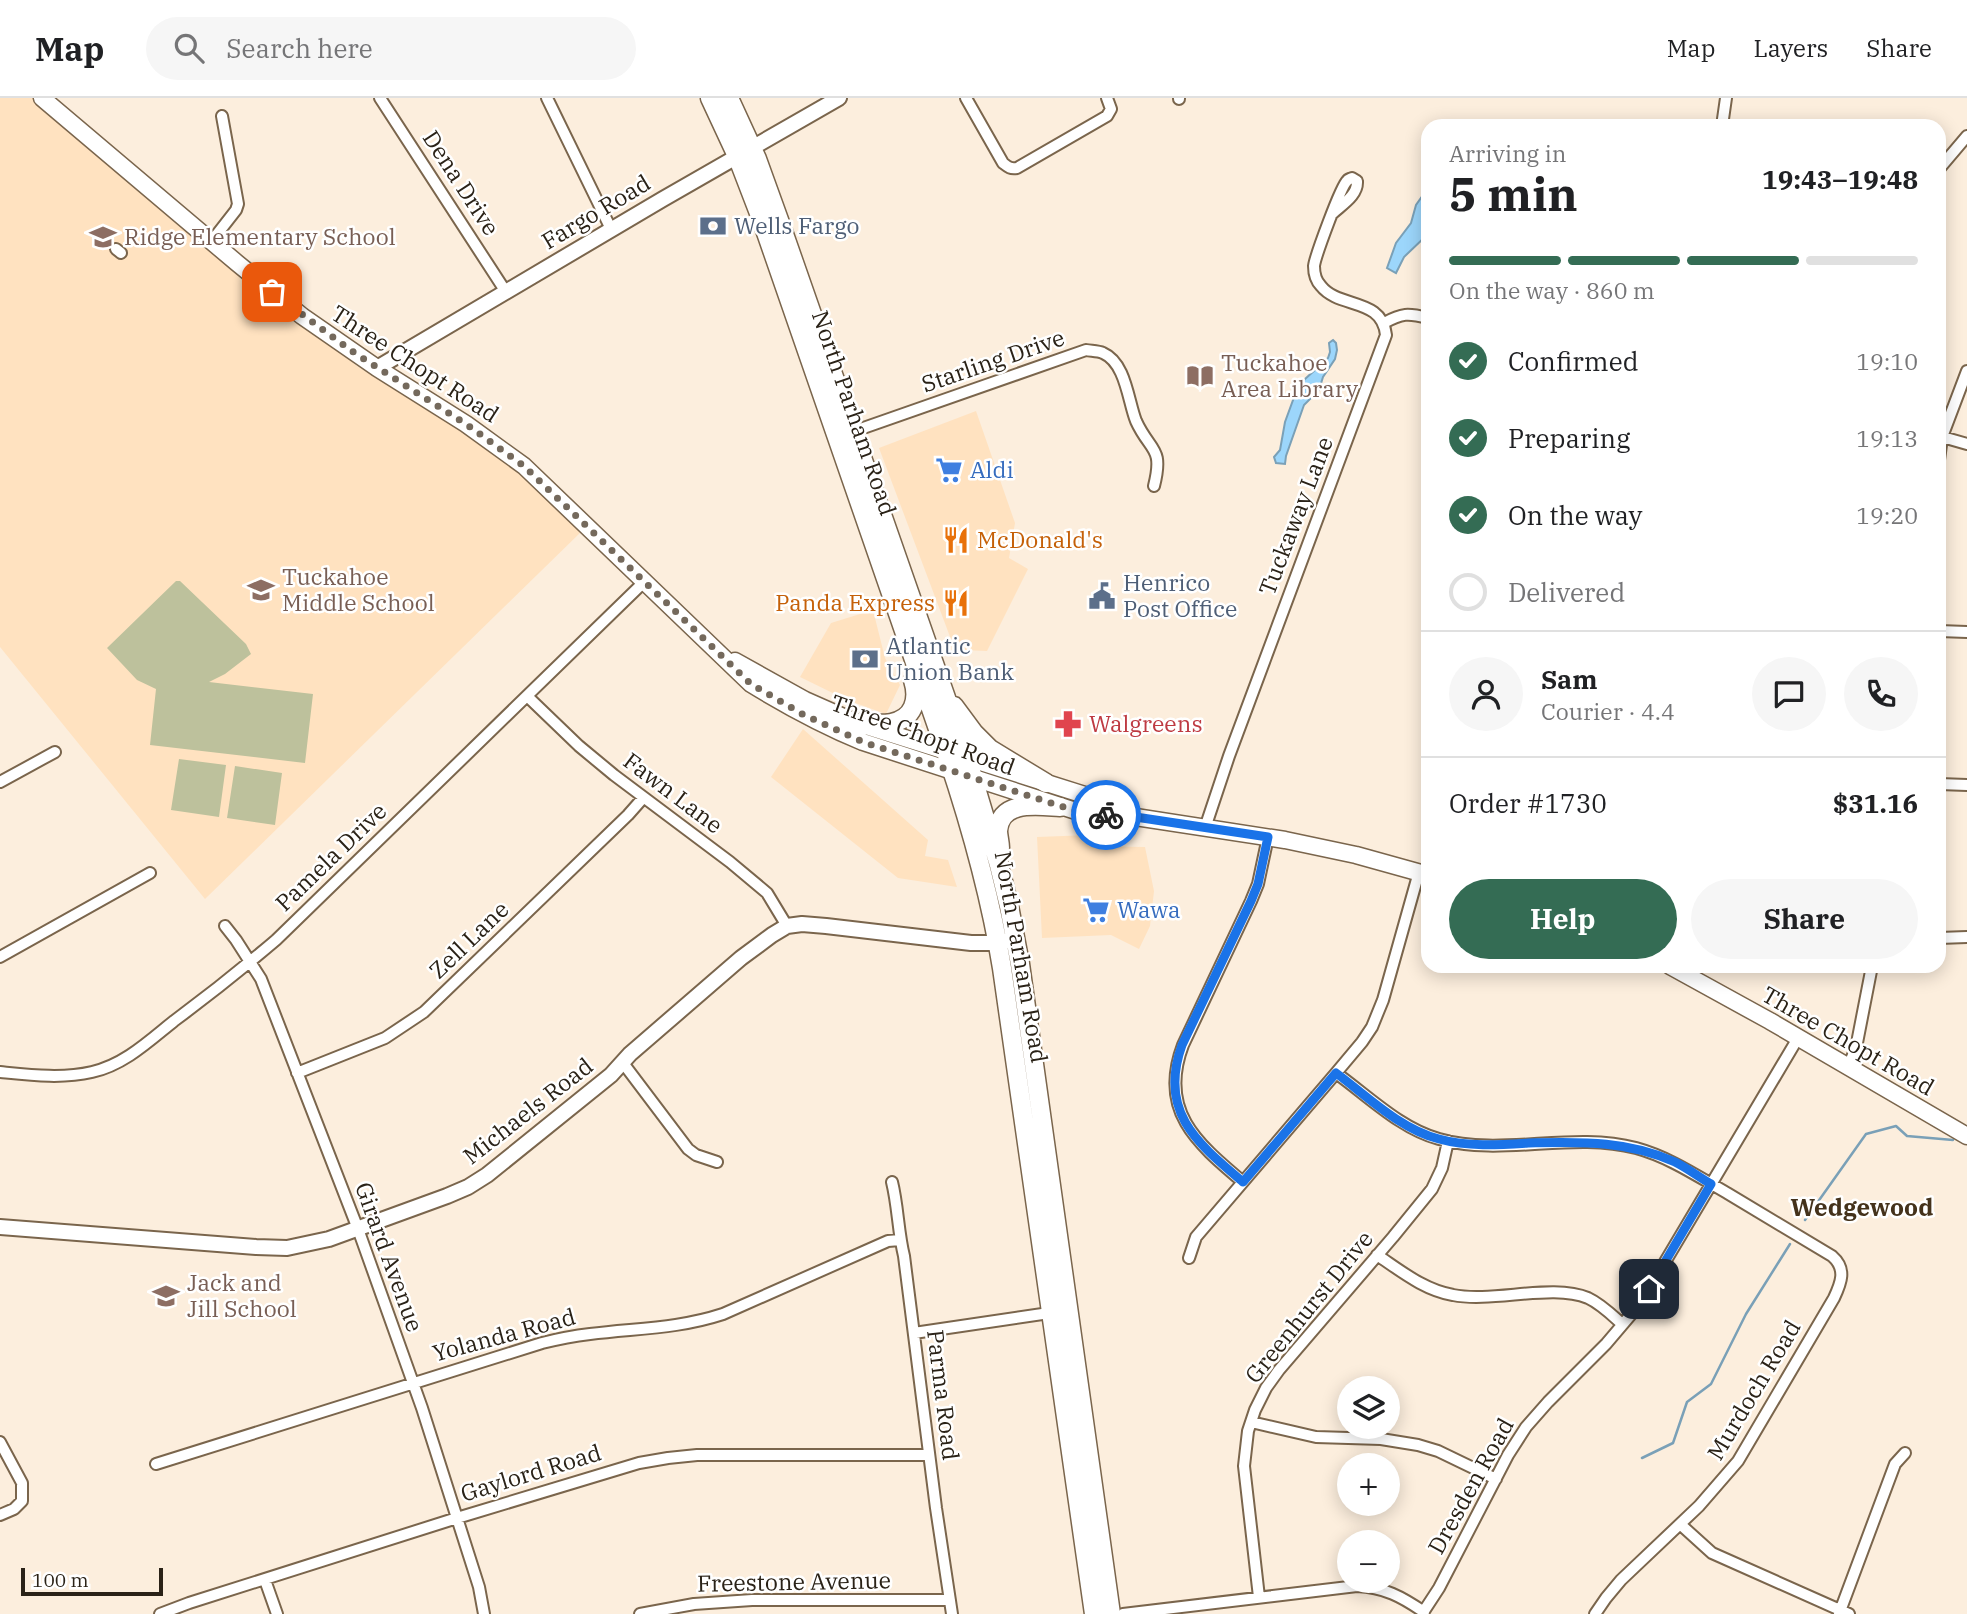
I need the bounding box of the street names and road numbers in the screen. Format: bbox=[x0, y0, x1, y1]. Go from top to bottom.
street label: Dena Drive bbox=[417, 124, 507, 241]
street label: Fargo Road bbox=[536, 167, 655, 255]
street label: Three Chopt Road bbox=[326, 298, 505, 429]
street label: North Parham Road bbox=[806, 306, 904, 519]
street label: Starling Drive bbox=[917, 322, 1068, 399]
street label: Tuckaway Lane bbox=[1251, 432, 1339, 599]
street label: Three Chopt Road bbox=[827, 687, 1020, 781]
street label: Fawn Lane bbox=[618, 745, 729, 839]
street label: Pamela Drive bbox=[268, 796, 392, 917]
street label: North Parham Road bbox=[989, 848, 1055, 1065]
street label: Zell Lane bbox=[422, 894, 514, 985]
street label: Three Chopt Road bbox=[1757, 979, 1940, 1102]
street label: Michaels Road bbox=[456, 1050, 598, 1170]
street label: Girard Avenue bbox=[349, 1178, 431, 1336]
street label: Greenhurst Drive bbox=[1238, 1224, 1379, 1389]
street label: Yolanda Road bbox=[429, 1301, 579, 1368]
street label: Murdoch Road bbox=[1700, 1314, 1807, 1465]
street label: Parma Road bbox=[921, 1328, 967, 1462]
street label: Dresden Road bbox=[1420, 1412, 1520, 1559]
street label: Gaylord Road bbox=[457, 1436, 605, 1508]
street label: Freestone Avenue bbox=[697, 1564, 891, 1598]

